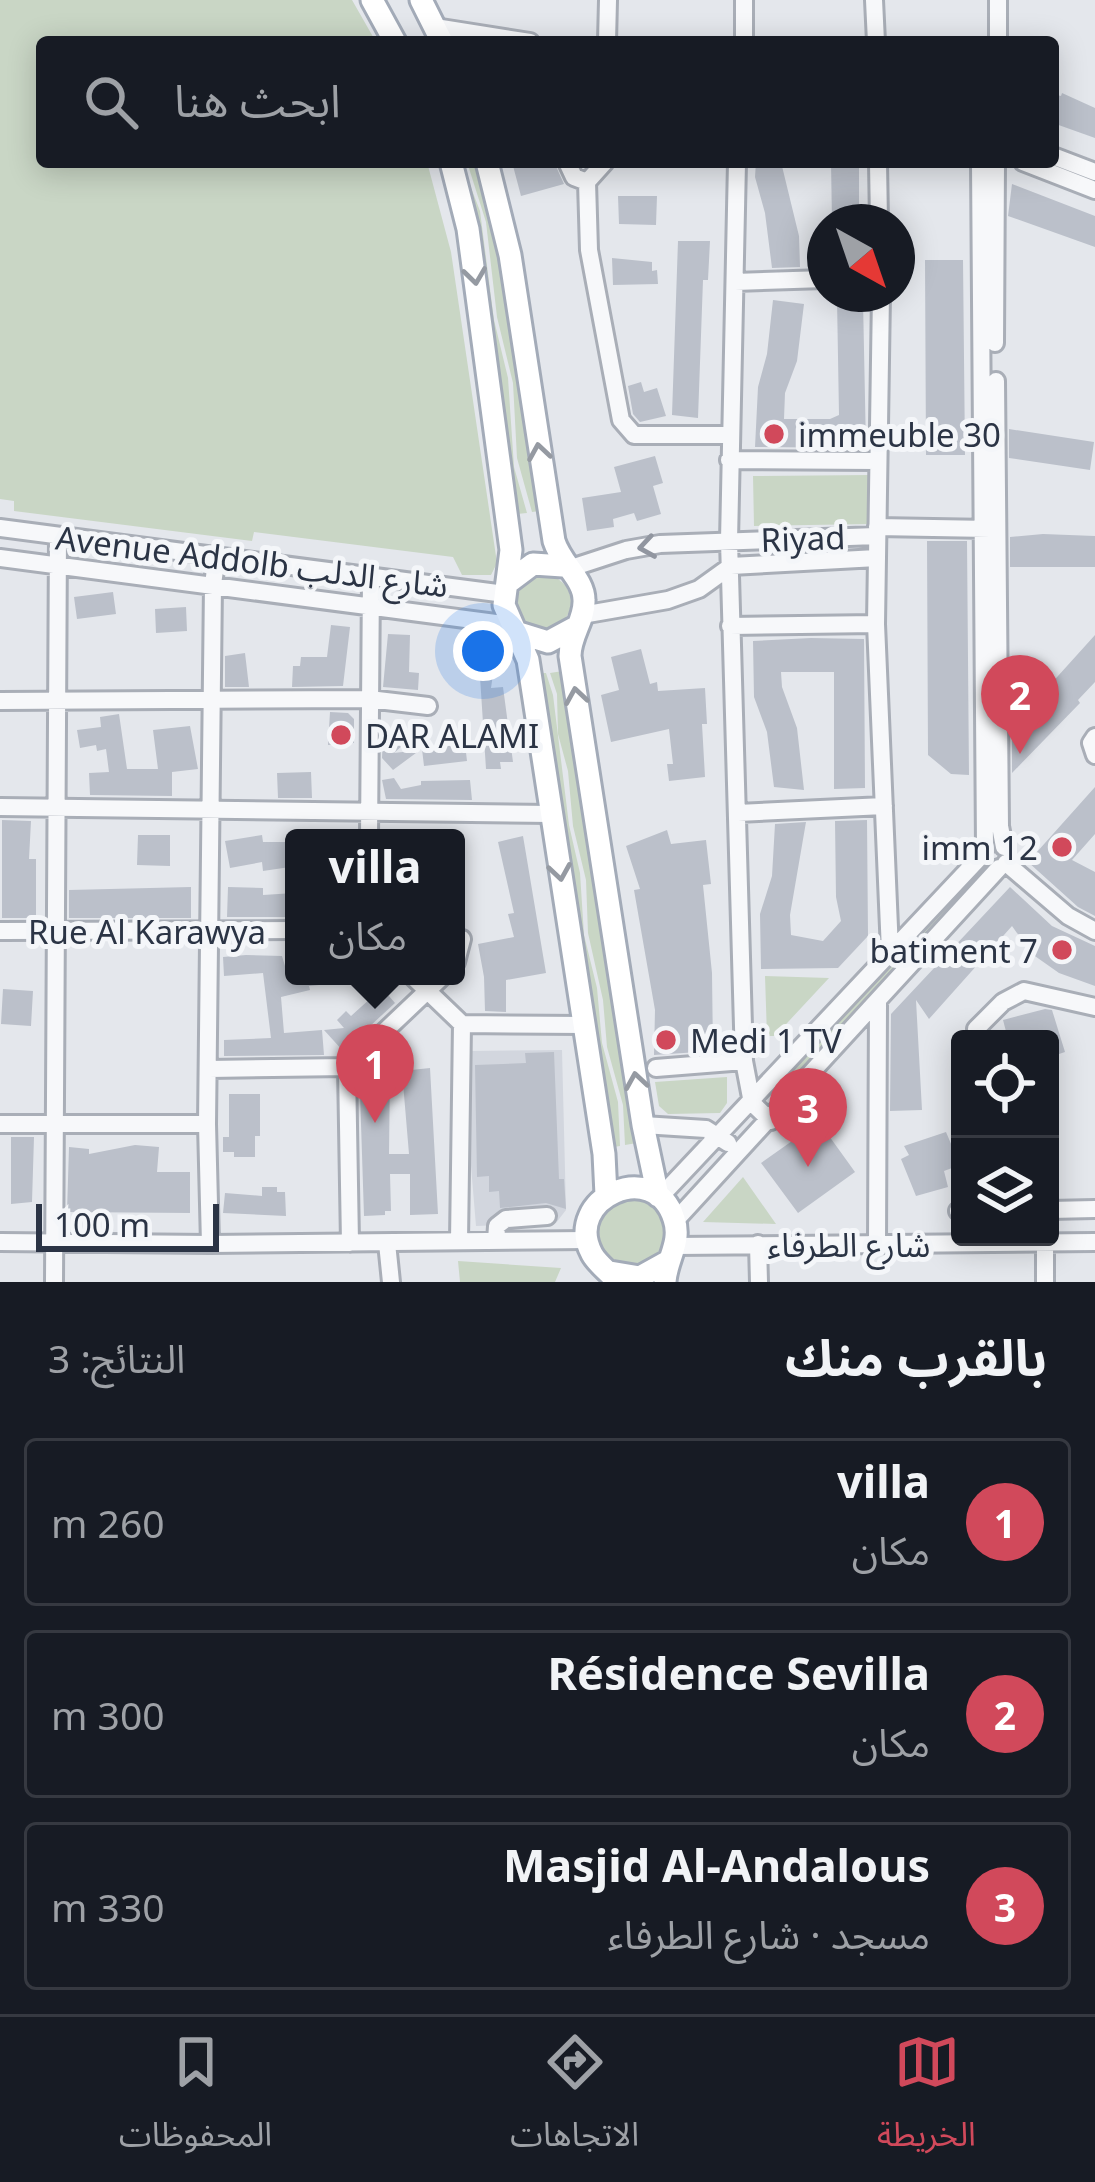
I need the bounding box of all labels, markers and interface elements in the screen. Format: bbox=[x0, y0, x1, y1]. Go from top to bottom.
search box bbox=[36, 36, 1059, 168]
icon: search bbox=[78, 69, 144, 135]
text: ابحث هنا bbox=[174, 69, 341, 130]
north arrow bbox=[807, 204, 915, 312]
one-way arrow bbox=[461, 266, 487, 286]
place label: immeuble 30 bbox=[798, 412, 1001, 457]
marker: immeuble 30 bbox=[761, 421, 787, 447]
one-way arrow bbox=[528, 442, 553, 462]
street label: Riyad bbox=[760, 514, 846, 562]
street label: Avenue Addolb شارع الدلب bbox=[53, 515, 451, 610]
one-way arrow bbox=[637, 533, 657, 558]
your location bbox=[453, 621, 513, 681]
pin: 2 bbox=[981, 655, 1059, 754]
one-way arrow bbox=[564, 686, 590, 705]
place label: DAR ALAMI bbox=[365, 713, 539, 758]
marker: DAR ALAMI bbox=[328, 722, 354, 748]
place label: imm 12 bbox=[921, 825, 1038, 870]
popup bbox=[285, 829, 465, 985]
marker: imm 12 bbox=[1049, 834, 1075, 860]
text: villa bbox=[329, 835, 421, 896]
one-way arrow bbox=[546, 863, 572, 882]
text: مكان bbox=[329, 908, 407, 961]
street label: Rue Al Karawya bbox=[28, 909, 266, 954]
place label: batiment 7 bbox=[870, 928, 1038, 973]
marker: batiment 7 bbox=[1049, 937, 1075, 963]
place label: Medi 1 TV bbox=[690, 1018, 842, 1063]
pin: 1 bbox=[336, 1024, 414, 1123]
marker: Medi 1 TV bbox=[653, 1027, 679, 1053]
map controls bbox=[951, 1030, 1059, 1246]
button: locate bbox=[951, 1030, 1059, 1138]
pin: 3 bbox=[769, 1068, 847, 1167]
one-way arrow bbox=[625, 1071, 650, 1091]
button: layers bbox=[951, 1138, 1059, 1246]
scale bar bbox=[36, 1198, 219, 1251]
text: 100 m bbox=[54, 1202, 150, 1247]
street label: شارع الطرفاء bbox=[768, 1222, 930, 1270]
text: بالقرب منك bbox=[785, 1321, 1047, 1391]
text: النتائج: 3 bbox=[48, 1331, 185, 1384]
text: villa bbox=[837, 1450, 930, 1511]
text: 260 m bbox=[51, 1496, 165, 1549]
text: 1 bbox=[994, 1496, 1016, 1549]
text: مكان bbox=[852, 1523, 930, 1576]
text: Résidence Sevilla bbox=[548, 1642, 930, 1703]
text: 300 m bbox=[51, 1688, 165, 1741]
text: 2 bbox=[994, 1688, 1016, 1741]
text: مكان bbox=[852, 1715, 930, 1768]
text: Masjid Al-Andalous bbox=[503, 1834, 930, 1895]
text: 330 m bbox=[51, 1880, 165, 1933]
text: 3 bbox=[994, 1880, 1016, 1933]
text: مسجد · شارع الطرفاء bbox=[608, 1907, 930, 1960]
tab: المحفوظات bbox=[119, 2029, 272, 2170]
tab: الاتجاهات bbox=[510, 2029, 639, 2170]
tab: الخريطة bbox=[877, 2029, 976, 2170]

